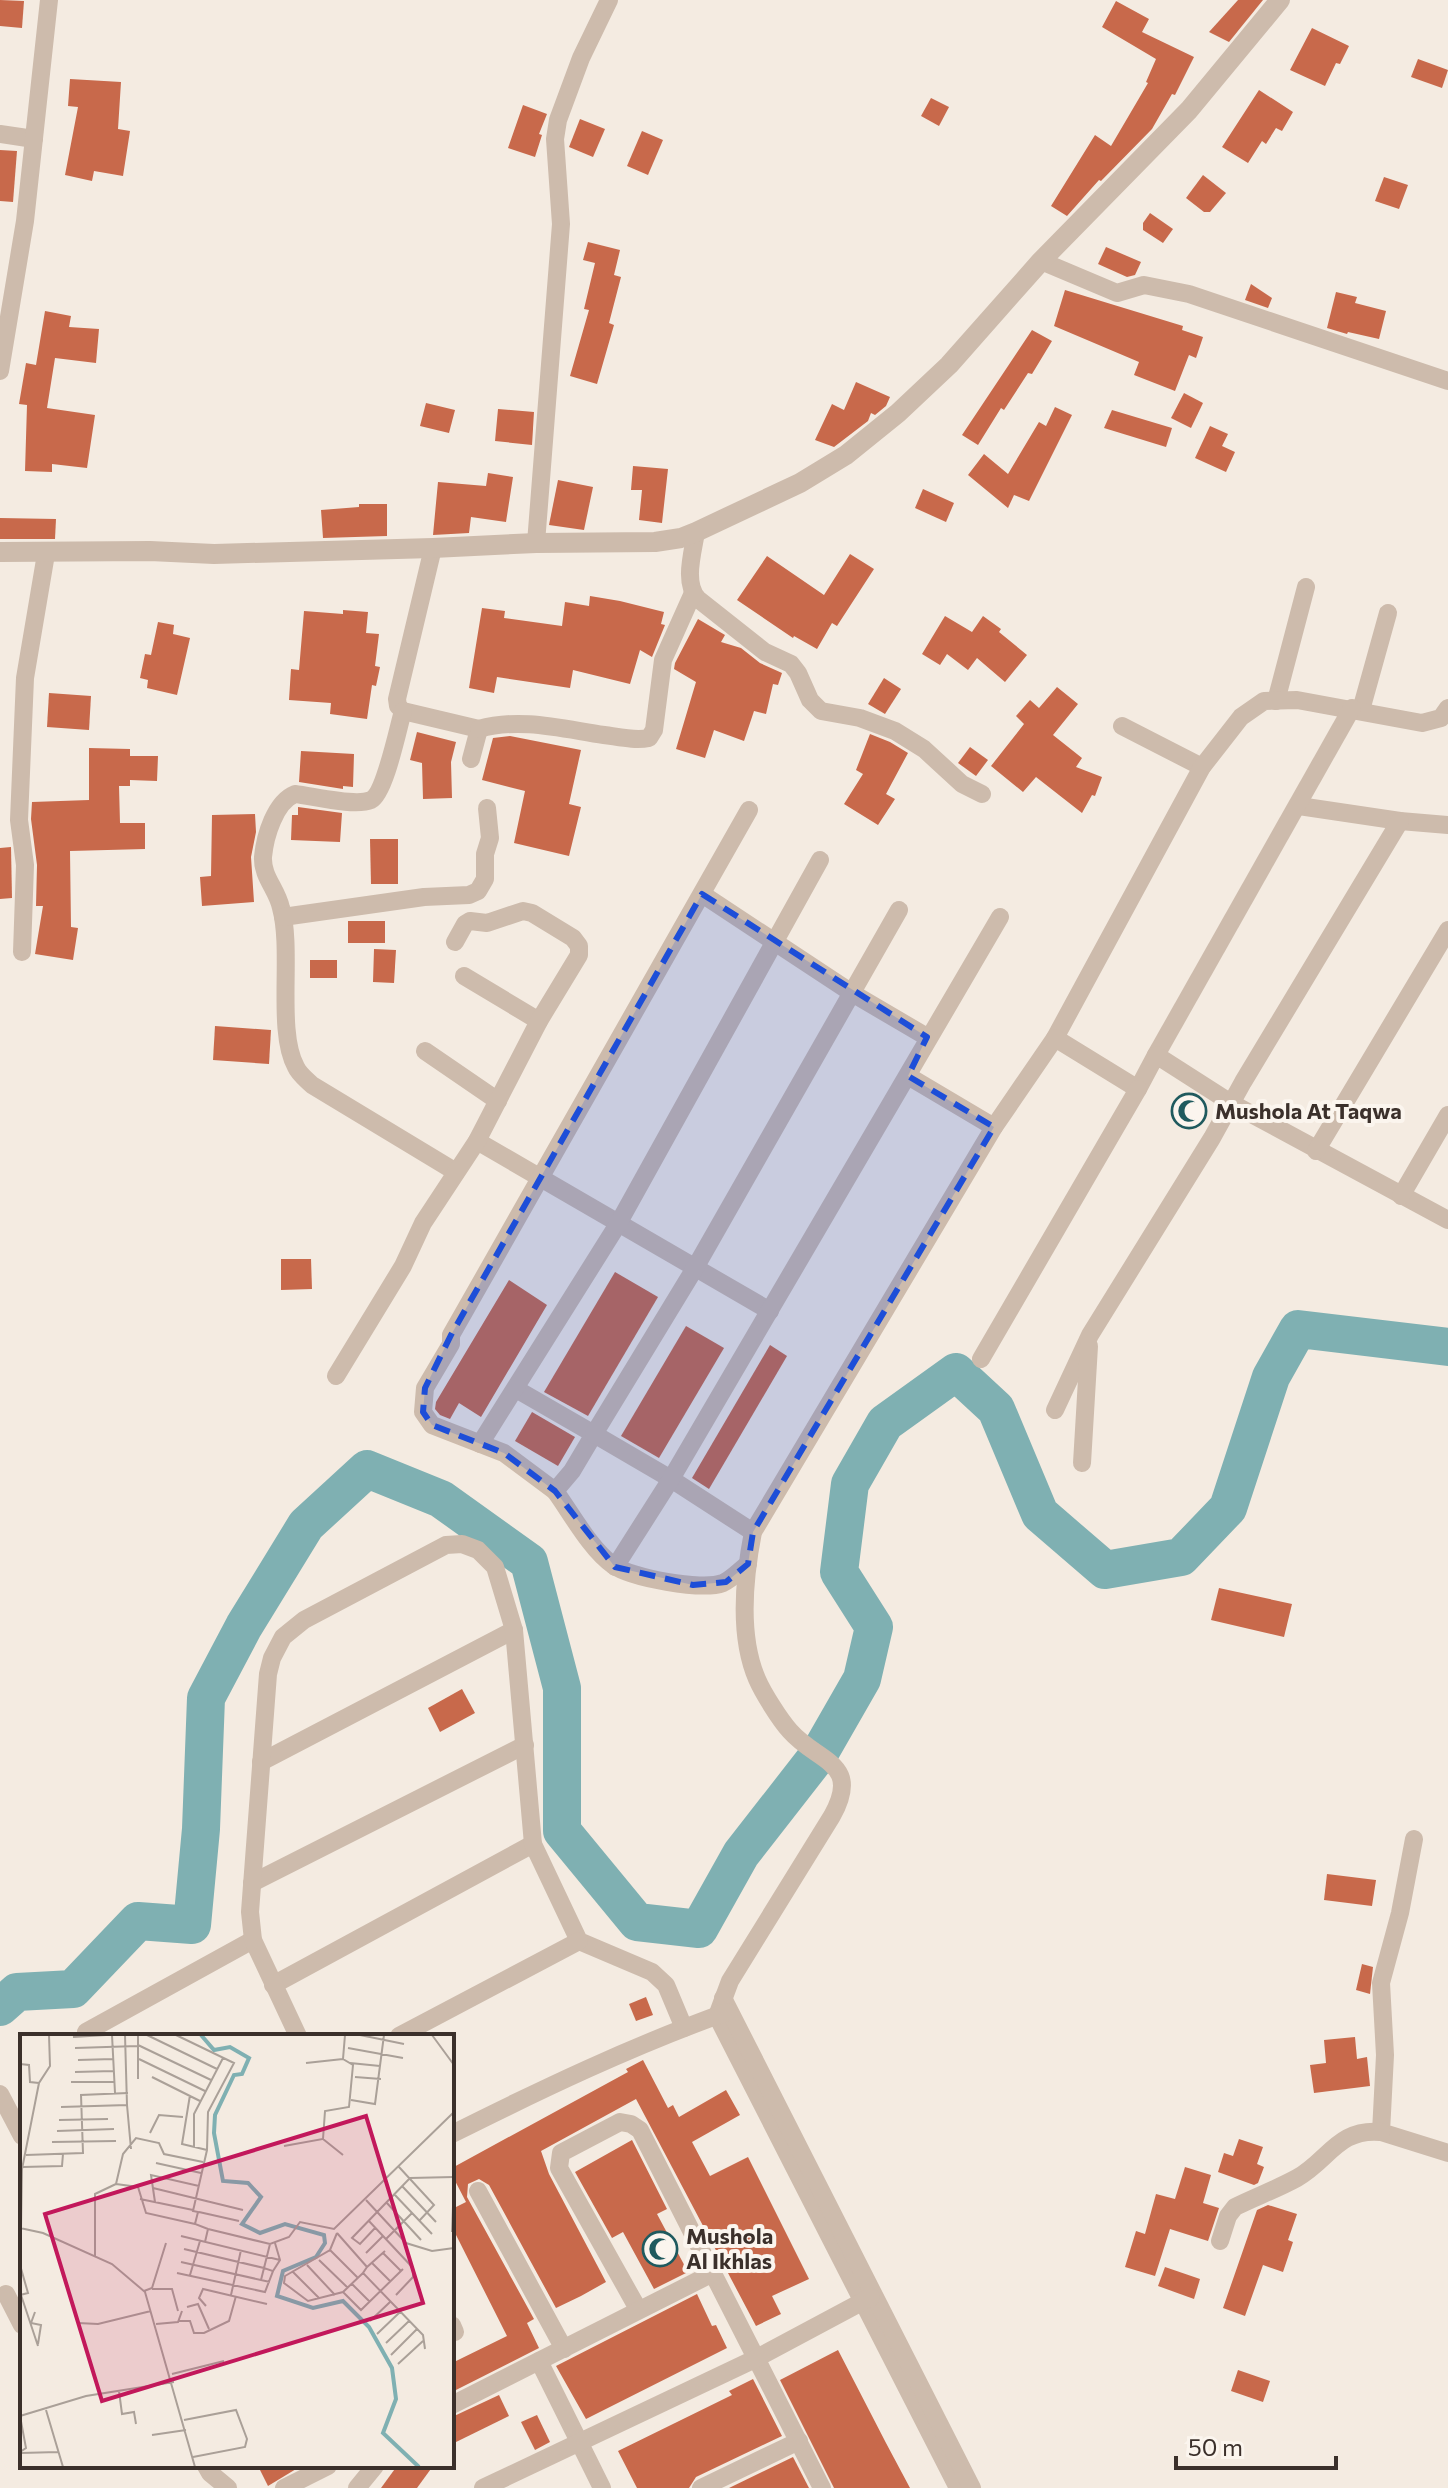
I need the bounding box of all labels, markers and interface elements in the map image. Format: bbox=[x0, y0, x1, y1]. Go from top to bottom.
mosque icon: Mushola At Taqwa bbox=[1170, 1092, 1208, 1130]
place label: Mushola At Taqwa bbox=[1215, 1097, 1402, 1124]
inset map bbox=[20, 2034, 454, 2468]
place label: Mushola Al Ikhlas bbox=[686, 2222, 773, 2274]
mosque icon: Mushola Al Ikhlas bbox=[641, 2230, 679, 2268]
scale bar bbox=[1176, 2420, 1336, 2470]
text: 50 m bbox=[1188, 2432, 1243, 2461]

